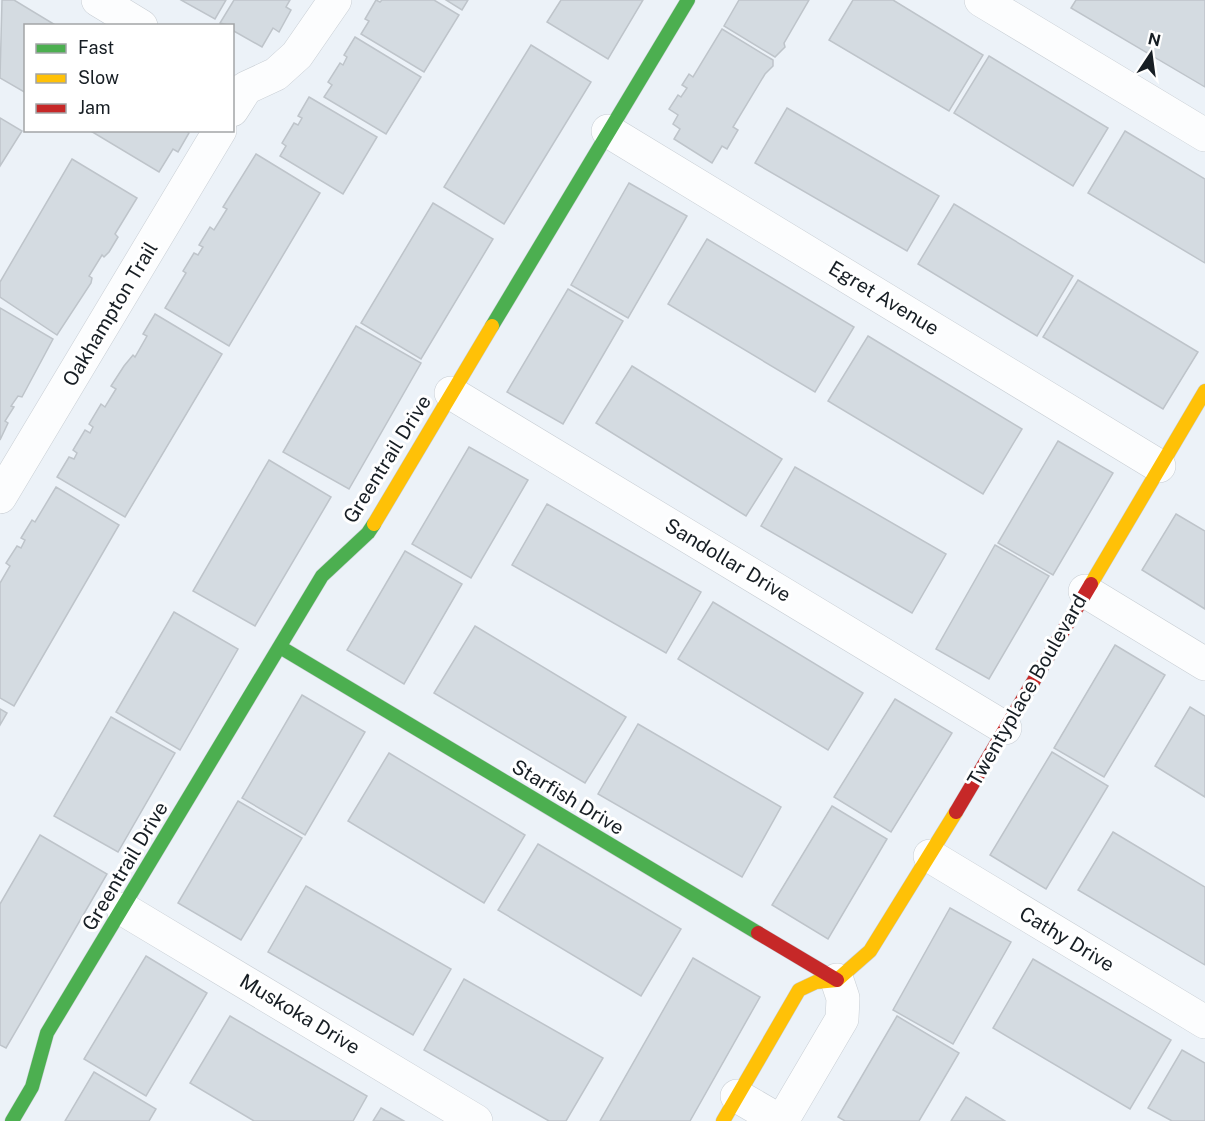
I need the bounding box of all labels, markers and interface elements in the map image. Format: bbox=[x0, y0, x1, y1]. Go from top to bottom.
legend bbox=[24, 24, 234, 132]
north arrow bbox=[1121, 24, 1181, 84]
text: N bbox=[1146, 29, 1162, 51]
text: Fast bbox=[78, 37, 114, 58]
text: Slow bbox=[78, 67, 119, 88]
text: Jam bbox=[78, 97, 111, 118]
street label: Oakhampton Trail bbox=[57, 237, 163, 391]
street label: Egret Avenue bbox=[824, 256, 944, 340]
street label: Greentrail Drive bbox=[338, 391, 436, 527]
street label: Sandollar Drive bbox=[661, 513, 795, 607]
street label: Twentyplace Boulevard bbox=[962, 590, 1092, 790]
street label: Starfish Drive bbox=[508, 754, 628, 840]
street label: Greentrail Drive bbox=[77, 797, 173, 935]
street label: Cathy Drive bbox=[1015, 901, 1119, 977]
street label: Muskoka Drive bbox=[235, 969, 365, 1059]

